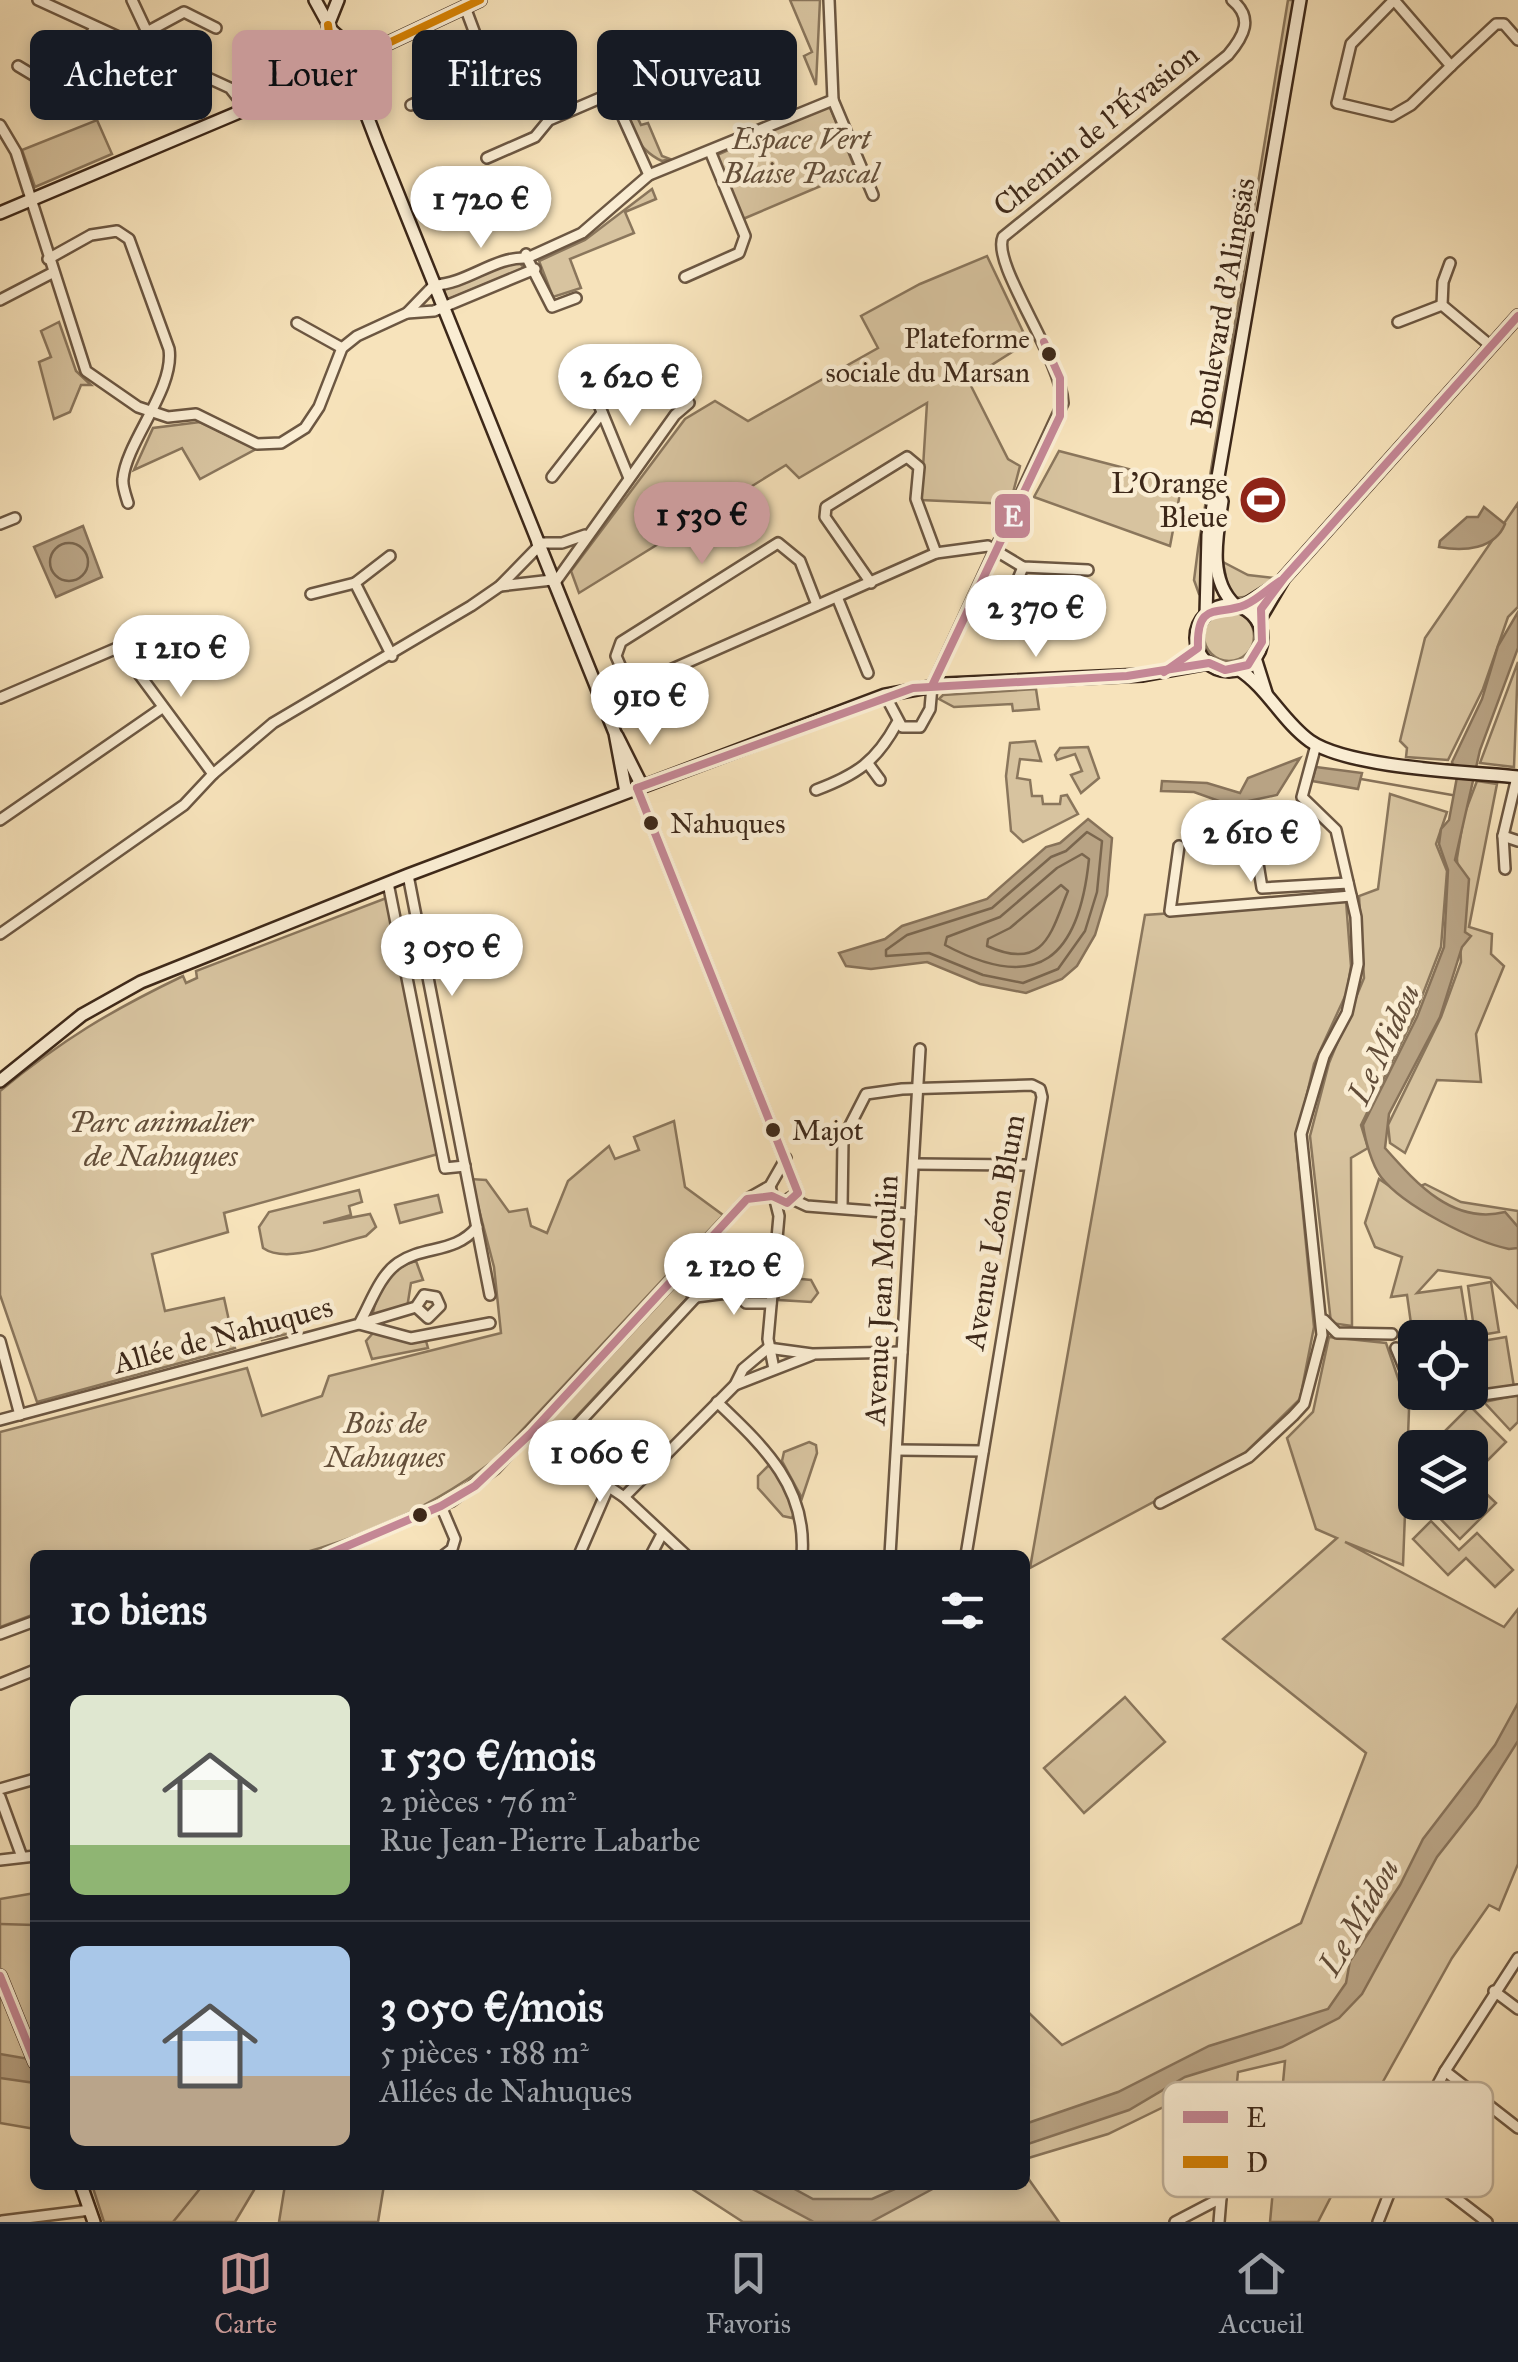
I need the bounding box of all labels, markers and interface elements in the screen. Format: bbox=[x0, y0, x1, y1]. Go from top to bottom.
chip: Acheter bbox=[30, 30, 212, 120]
chip: Louer bbox=[232, 30, 392, 120]
chip: Filtres bbox=[412, 30, 577, 120]
chip: Nouveau bbox=[597, 30, 797, 120]
street label: Chemin de l'Évasion bbox=[985, 35, 1206, 224]
park label: Espace Vert Blaise Pascal bbox=[721, 121, 882, 191]
pin: 1 720 € bbox=[389, 166, 573, 251]
street label: Boulevard d'Alingsäs bbox=[1183, 175, 1263, 431]
text: 1 720 € bbox=[432, 179, 530, 218]
place label: Plateforme sociale du Marsan bbox=[826, 321, 1030, 390]
pin: 2 620 € bbox=[538, 344, 722, 429]
marker: Plateforme sociale du Marsan bbox=[1039, 344, 1059, 364]
text: 2 620 € bbox=[580, 357, 680, 396]
place label: L'Orange Bleue bbox=[1111, 465, 1228, 535]
sports icon: L'Orange Bleue bbox=[1237, 474, 1289, 526]
pin: 1 530 € bbox=[610, 482, 794, 567]
line badge: E bbox=[993, 492, 1032, 540]
text: 1 530 € bbox=[656, 495, 748, 534]
text: E bbox=[1003, 499, 1023, 534]
pin: 2 370 € bbox=[944, 575, 1128, 660]
text: 2 370 € bbox=[987, 588, 1085, 627]
pin: 1 210 € bbox=[89, 615, 273, 700]
text: 1 210 € bbox=[135, 628, 227, 667]
pin: 910 € bbox=[580, 663, 720, 748]
text: 910 € bbox=[613, 676, 687, 715]
pin: 2 610 € bbox=[1159, 800, 1343, 885]
place label: Nahuques bbox=[670, 806, 785, 841]
marker: Nahuques bbox=[641, 813, 661, 833]
text: 2 610 € bbox=[1203, 813, 1299, 852]
pin: 3 050 € bbox=[360, 914, 544, 999]
text: 3 050 € bbox=[403, 927, 501, 966]
water label: Le Midou bbox=[1338, 978, 1429, 1112]
park label: Parc animalier de Nahuques bbox=[69, 1104, 254, 1174]
street label: Avenue Léon Blum bbox=[955, 1112, 1032, 1354]
place label: Majot bbox=[792, 1113, 864, 1148]
marker: Majot bbox=[763, 1120, 783, 1140]
street label: Avenue Jean Moulin bbox=[856, 1174, 906, 1428]
pin: 2 120 € bbox=[642, 1233, 826, 1318]
text: 2 120 € bbox=[686, 1246, 782, 1285]
street label: Allée de Nahuques bbox=[108, 1288, 337, 1382]
map controls bbox=[1398, 1320, 1488, 1520]
button: locate bbox=[1398, 1320, 1488, 1410]
park label: Bois de Nahuques bbox=[323, 1405, 446, 1475]
pin: 1 060 € bbox=[508, 1420, 692, 1505]
button: layers bbox=[1398, 1430, 1488, 1520]
text: 1 060 € bbox=[550, 1433, 650, 1472]
unlabelled marker bbox=[410, 1505, 430, 1525]
icon: filters bbox=[935, 1583, 990, 1638]
text: 10 biens bbox=[70, 1584, 207, 1636]
text: 1 530 €/mois bbox=[380, 1730, 596, 1782]
icon: home bbox=[150, 1735, 270, 1855]
text: 2 pièces · 76 m² bbox=[380, 1782, 576, 1821]
text: Rue Jean-Pierre Labarbe bbox=[380, 1821, 700, 1860]
water label: Le Midou bbox=[1309, 1852, 1408, 1984]
text: 3 050 €/mois bbox=[380, 1981, 604, 2033]
icon: home bbox=[150, 1986, 270, 2106]
text: 5 pièces · 188 m² bbox=[380, 2033, 589, 2072]
text: Allées de Nahuques bbox=[380, 2072, 632, 2111]
legend bbox=[1163, 2082, 1493, 2197]
text: E bbox=[1246, 2100, 1266, 2135]
text: D bbox=[1246, 2145, 1268, 2180]
tab: Carte bbox=[214, 2246, 277, 2341]
tab: Favoris bbox=[706, 2246, 791, 2341]
tab: Accueil bbox=[1219, 2246, 1304, 2341]

